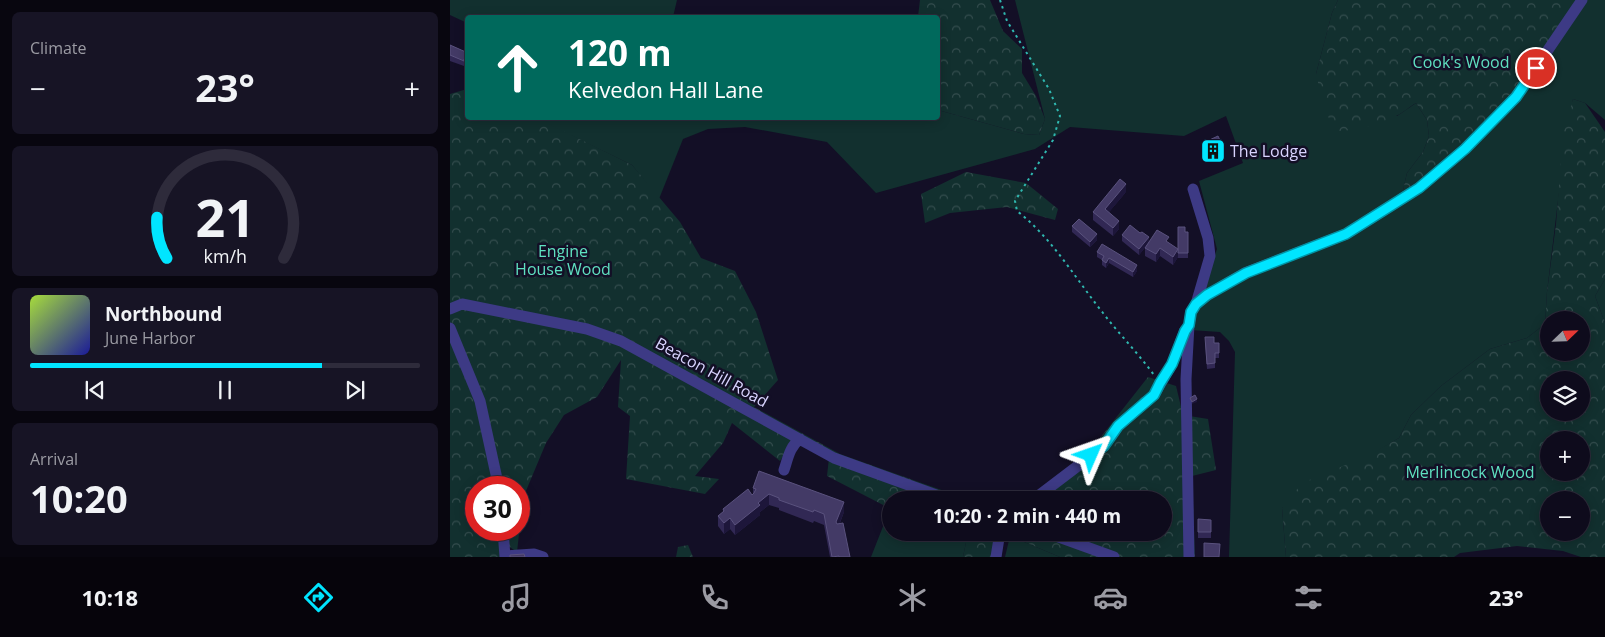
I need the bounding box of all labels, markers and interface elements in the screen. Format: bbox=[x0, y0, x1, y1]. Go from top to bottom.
text: 120 m bbox=[568, 29, 672, 76]
icon: ahead bbox=[485, 35, 550, 100]
text: Climate bbox=[30, 37, 87, 59]
pin bbox=[1515, 47, 1557, 89]
park label: Cook's Wood bbox=[1413, 51, 1509, 73]
icon: arrive bbox=[1522, 54, 1550, 82]
text: 23° bbox=[195, 61, 255, 113]
text: − bbox=[30, 69, 46, 107]
text: + bbox=[404, 69, 420, 107]
text: Kelvedon Hall Lane bbox=[568, 74, 763, 104]
building icon: The Lodge bbox=[1200, 138, 1226, 164]
place label: The Lodge bbox=[1230, 140, 1307, 162]
text: 21 bbox=[195, 181, 255, 252]
park label: Engine House Wood bbox=[515, 240, 611, 280]
text: km/h bbox=[203, 244, 247, 268]
text: Northbound bbox=[105, 301, 222, 327]
north arrow bbox=[1540, 311, 1590, 361]
map controls bbox=[1540, 311, 1590, 541]
text: June Harbor bbox=[105, 327, 195, 349]
street label: Beacon Hill Road bbox=[652, 332, 772, 412]
button: layers bbox=[1540, 371, 1590, 421]
icon: previous bbox=[81, 376, 109, 404]
icon: pause bbox=[211, 376, 239, 404]
icon: next bbox=[341, 376, 369, 404]
position arrow bbox=[1064, 428, 1116, 480]
button: + bbox=[1540, 431, 1590, 481]
text: Arrival bbox=[30, 448, 78, 470]
park label: Merlincock Wood bbox=[1405, 461, 1535, 483]
text: 10:20 bbox=[30, 472, 128, 524]
speed limit sign: 30 bbox=[465, 476, 530, 541]
button: − bbox=[1540, 491, 1590, 541]
text: 10:20 · 2 min · 440 m bbox=[933, 503, 1121, 529]
icon: directions bbox=[301, 580, 336, 615]
icon: music bbox=[499, 580, 534, 615]
icon: phone bbox=[697, 580, 732, 615]
icon: climate bbox=[895, 580, 930, 615]
icon: car bbox=[1093, 580, 1128, 615]
icon: filters bbox=[1291, 580, 1326, 615]
text: 10:18 bbox=[81, 582, 138, 612]
text: 23° bbox=[1489, 582, 1523, 612]

